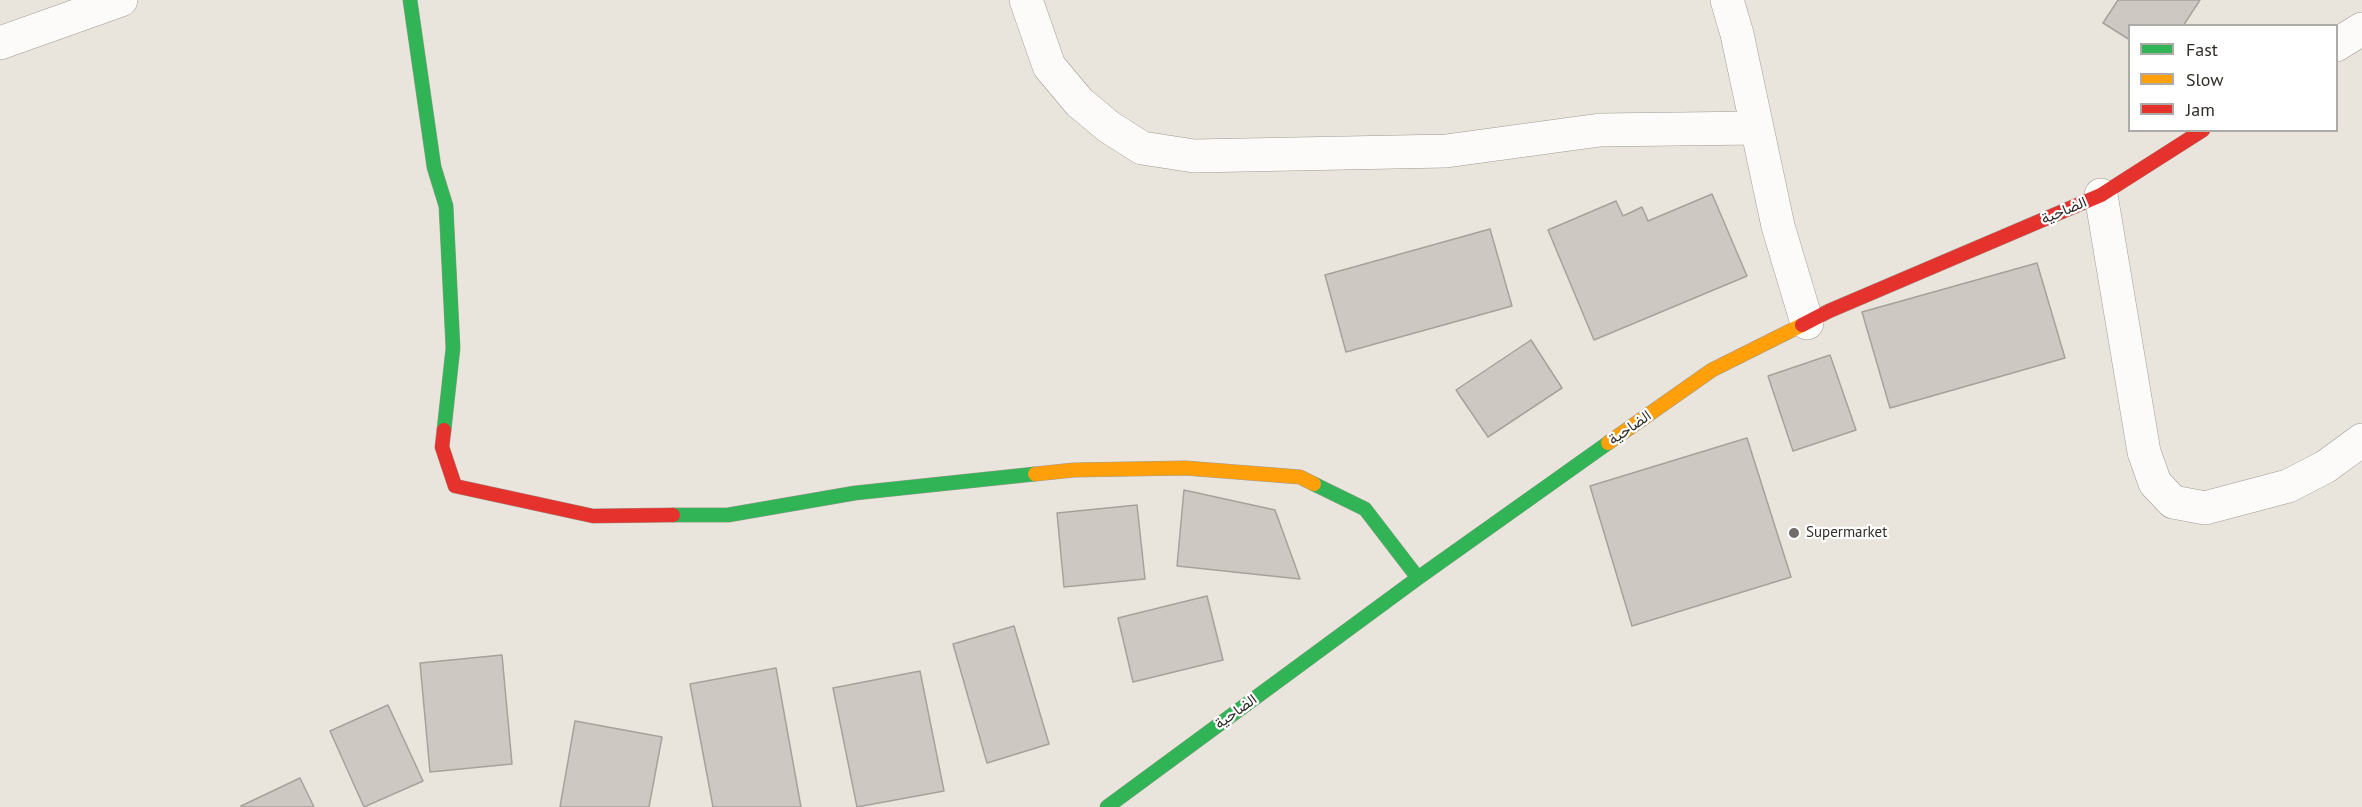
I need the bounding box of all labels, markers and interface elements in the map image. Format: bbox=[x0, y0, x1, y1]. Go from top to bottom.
legend bbox=[2128, 24, 2338, 132]
text: Fast bbox=[2186, 38, 2218, 61]
text: Slow bbox=[2186, 68, 2224, 91]
text: Jam bbox=[2186, 98, 2215, 121]
street label: الضاحية bbox=[2038, 193, 2090, 229]
street label: الضاحية bbox=[1605, 407, 1655, 449]
place label: Supermarket bbox=[1806, 524, 1887, 542]
marker: Supermarket bbox=[1787, 526, 1801, 540]
street label: الضاحية bbox=[1211, 691, 1261, 733]

